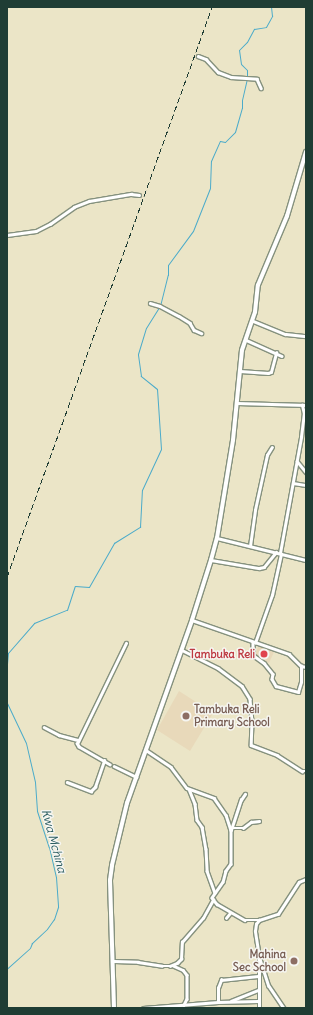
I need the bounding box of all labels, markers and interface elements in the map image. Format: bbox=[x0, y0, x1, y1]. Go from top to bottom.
place label: Tambuka Reli bbox=[189, 647, 255, 661]
marker: Tambuka Reli bbox=[258, 648, 270, 660]
place label: Tambuka Reli Primary School bbox=[194, 703, 270, 729]
marker: Tambuka Reli Primary School bbox=[181, 711, 191, 721]
water label: Kwa Mchina bbox=[39, 808, 69, 874]
place label: Mahina Sec School bbox=[233, 948, 286, 974]
marker: Mahina Sec School bbox=[289, 956, 299, 966]

